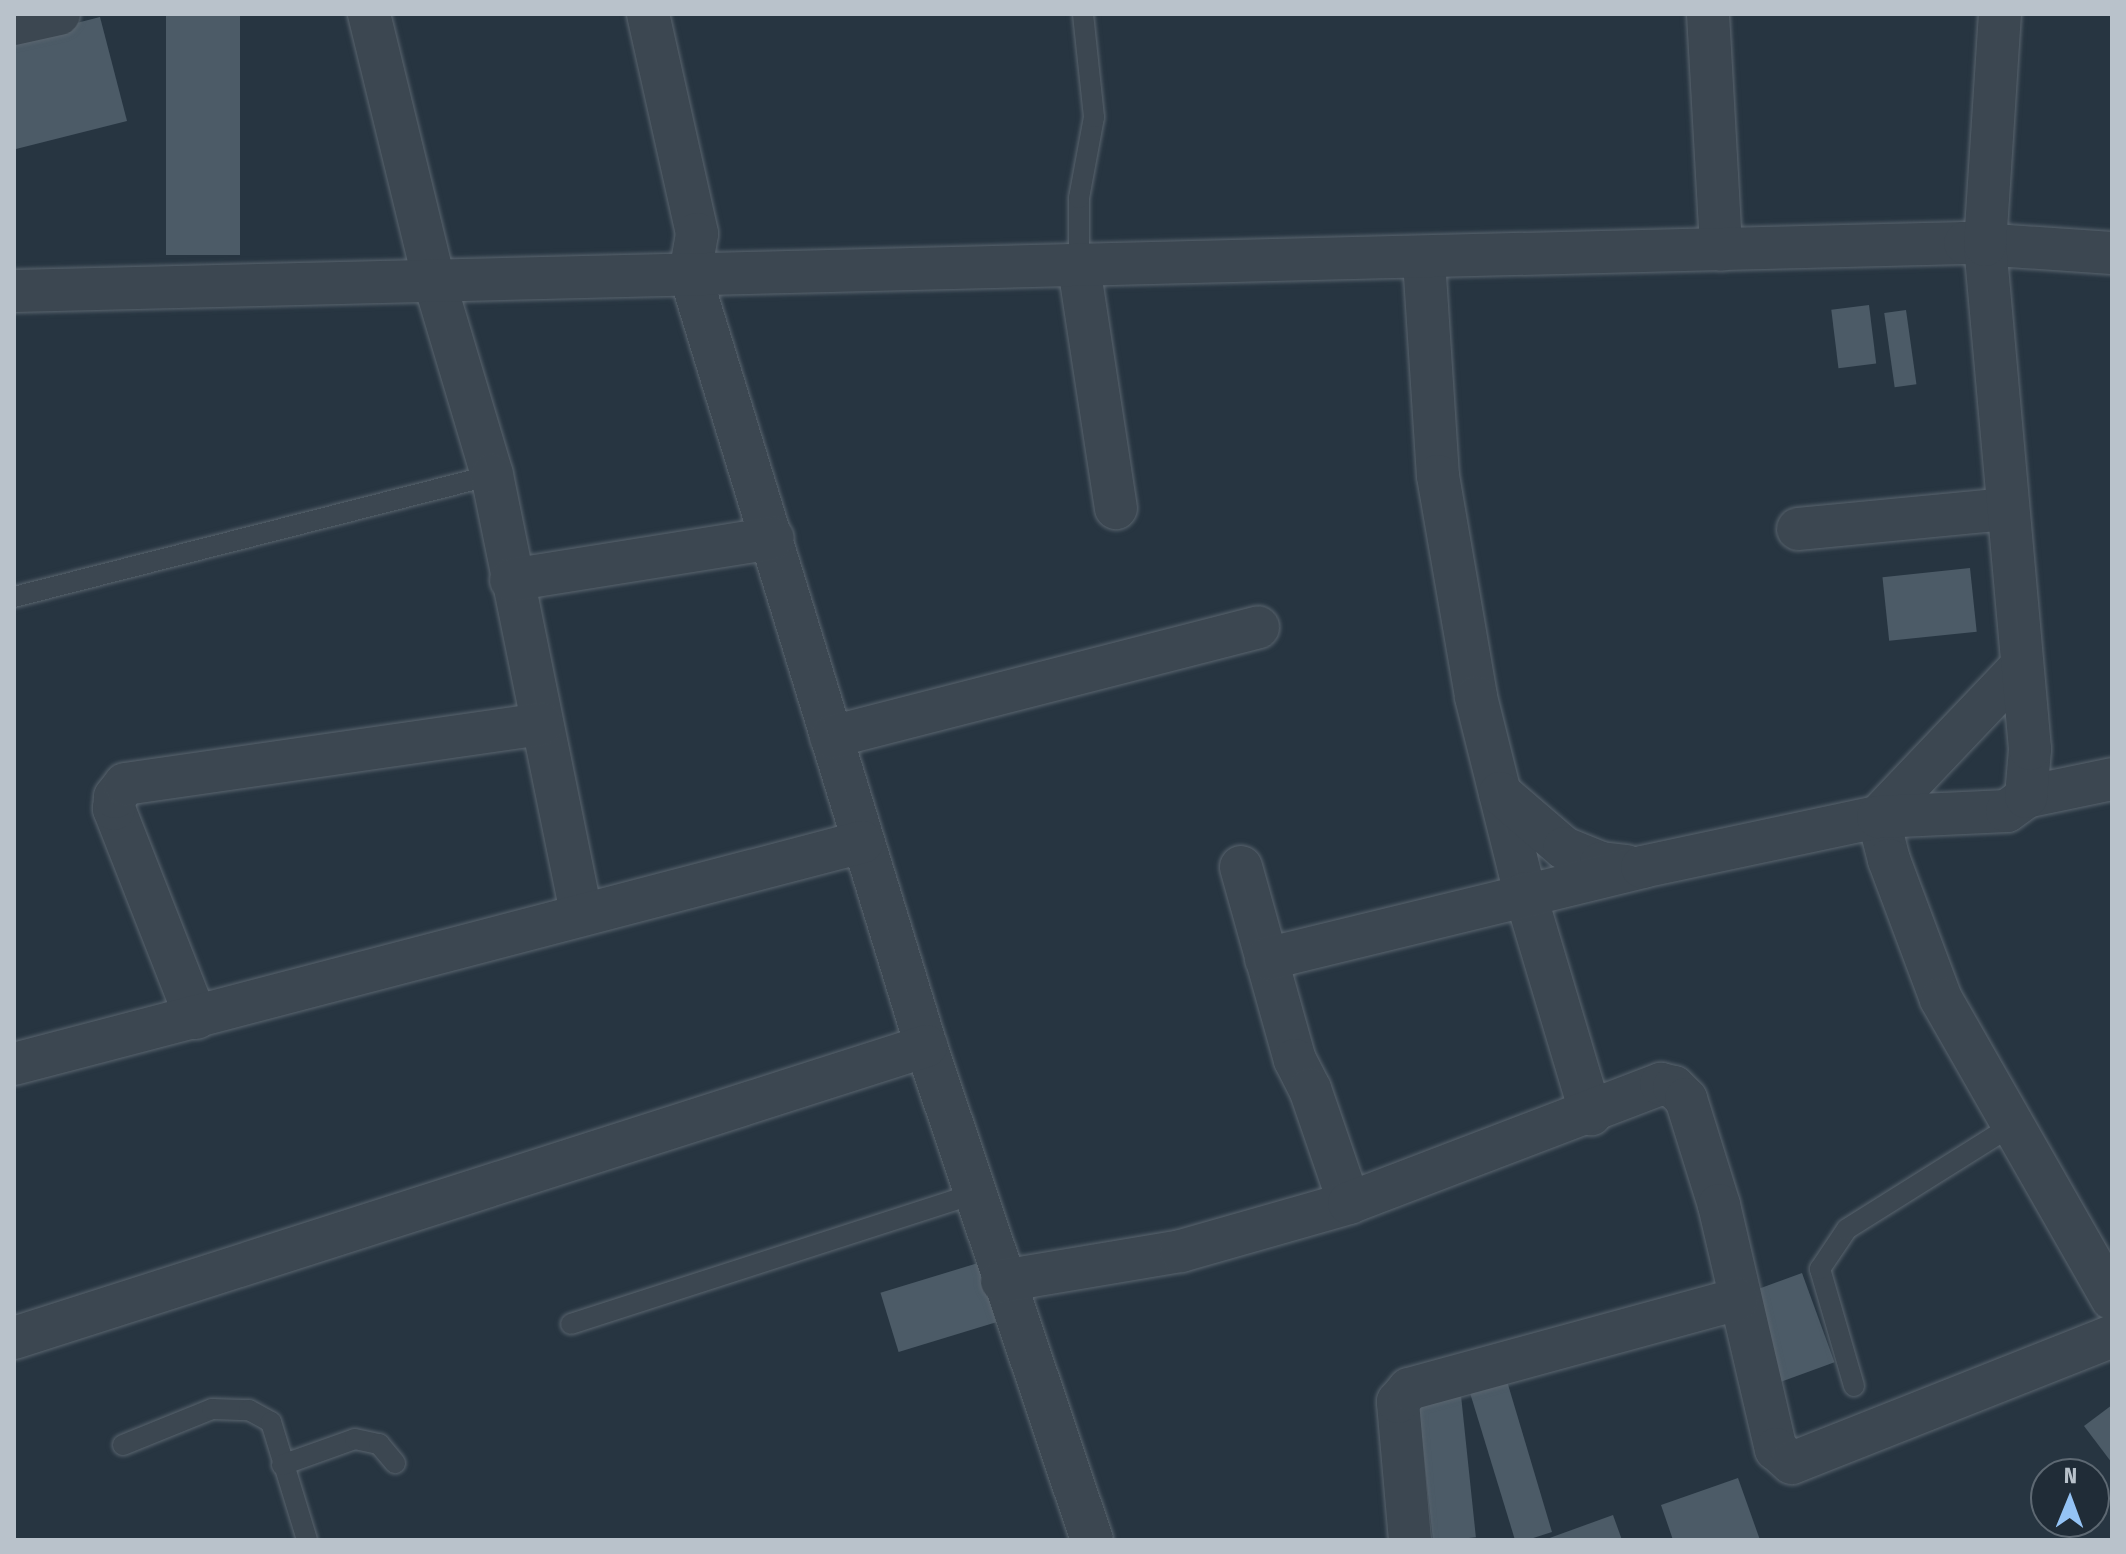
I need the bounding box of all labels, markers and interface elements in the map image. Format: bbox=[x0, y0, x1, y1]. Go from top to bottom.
north arrow bbox=[2030, 1458, 2110, 1538]
text: N bbox=[2064, 1462, 2077, 1489]

